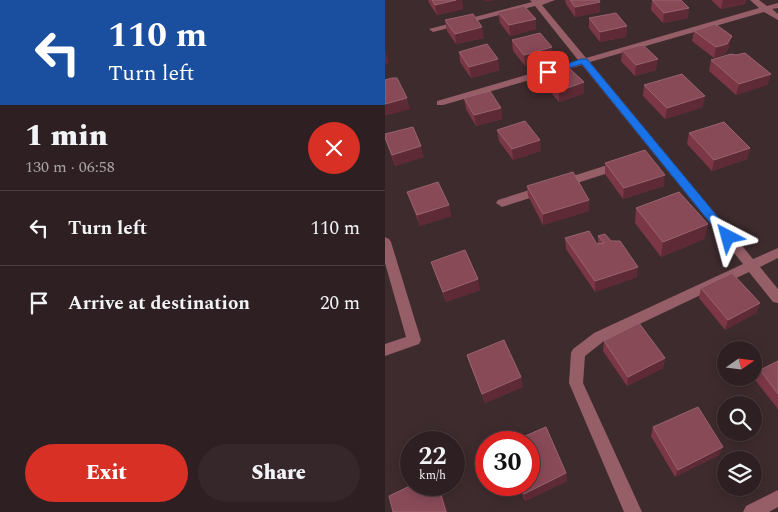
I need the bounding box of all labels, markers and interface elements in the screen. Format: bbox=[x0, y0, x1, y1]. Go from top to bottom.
text: 110 m bbox=[108, 9, 207, 62]
icon: left bbox=[25, 20, 90, 85]
pin bbox=[527, 51, 569, 93]
text: Turn left bbox=[108, 57, 194, 90]
icon: arrive bbox=[534, 58, 562, 86]
text: 1 min bbox=[25, 113, 108, 159]
button: close bbox=[308, 122, 360, 174]
text: 130 m · 06:58 bbox=[25, 155, 115, 179]
position arrow bbox=[701, 210, 753, 262]
icon: left bbox=[25, 214, 53, 242]
text: Turn left bbox=[68, 214, 147, 243]
text: 110 m bbox=[310, 214, 360, 243]
icon: arrive bbox=[25, 289, 53, 317]
text: Arrive at destination bbox=[68, 289, 250, 318]
text: 20 m bbox=[320, 289, 360, 318]
north arrow bbox=[717, 341, 763, 386]
map controls bbox=[717, 341, 762, 496]
button: search bbox=[717, 396, 762, 441]
speed limit sign: 30 bbox=[475, 431, 540, 496]
text: 22 bbox=[418, 438, 447, 476]
button: Exit bbox=[25, 444, 188, 502]
button: Share bbox=[198, 444, 360, 502]
button: layers bbox=[717, 451, 762, 496]
text: km/h bbox=[419, 466, 446, 485]

